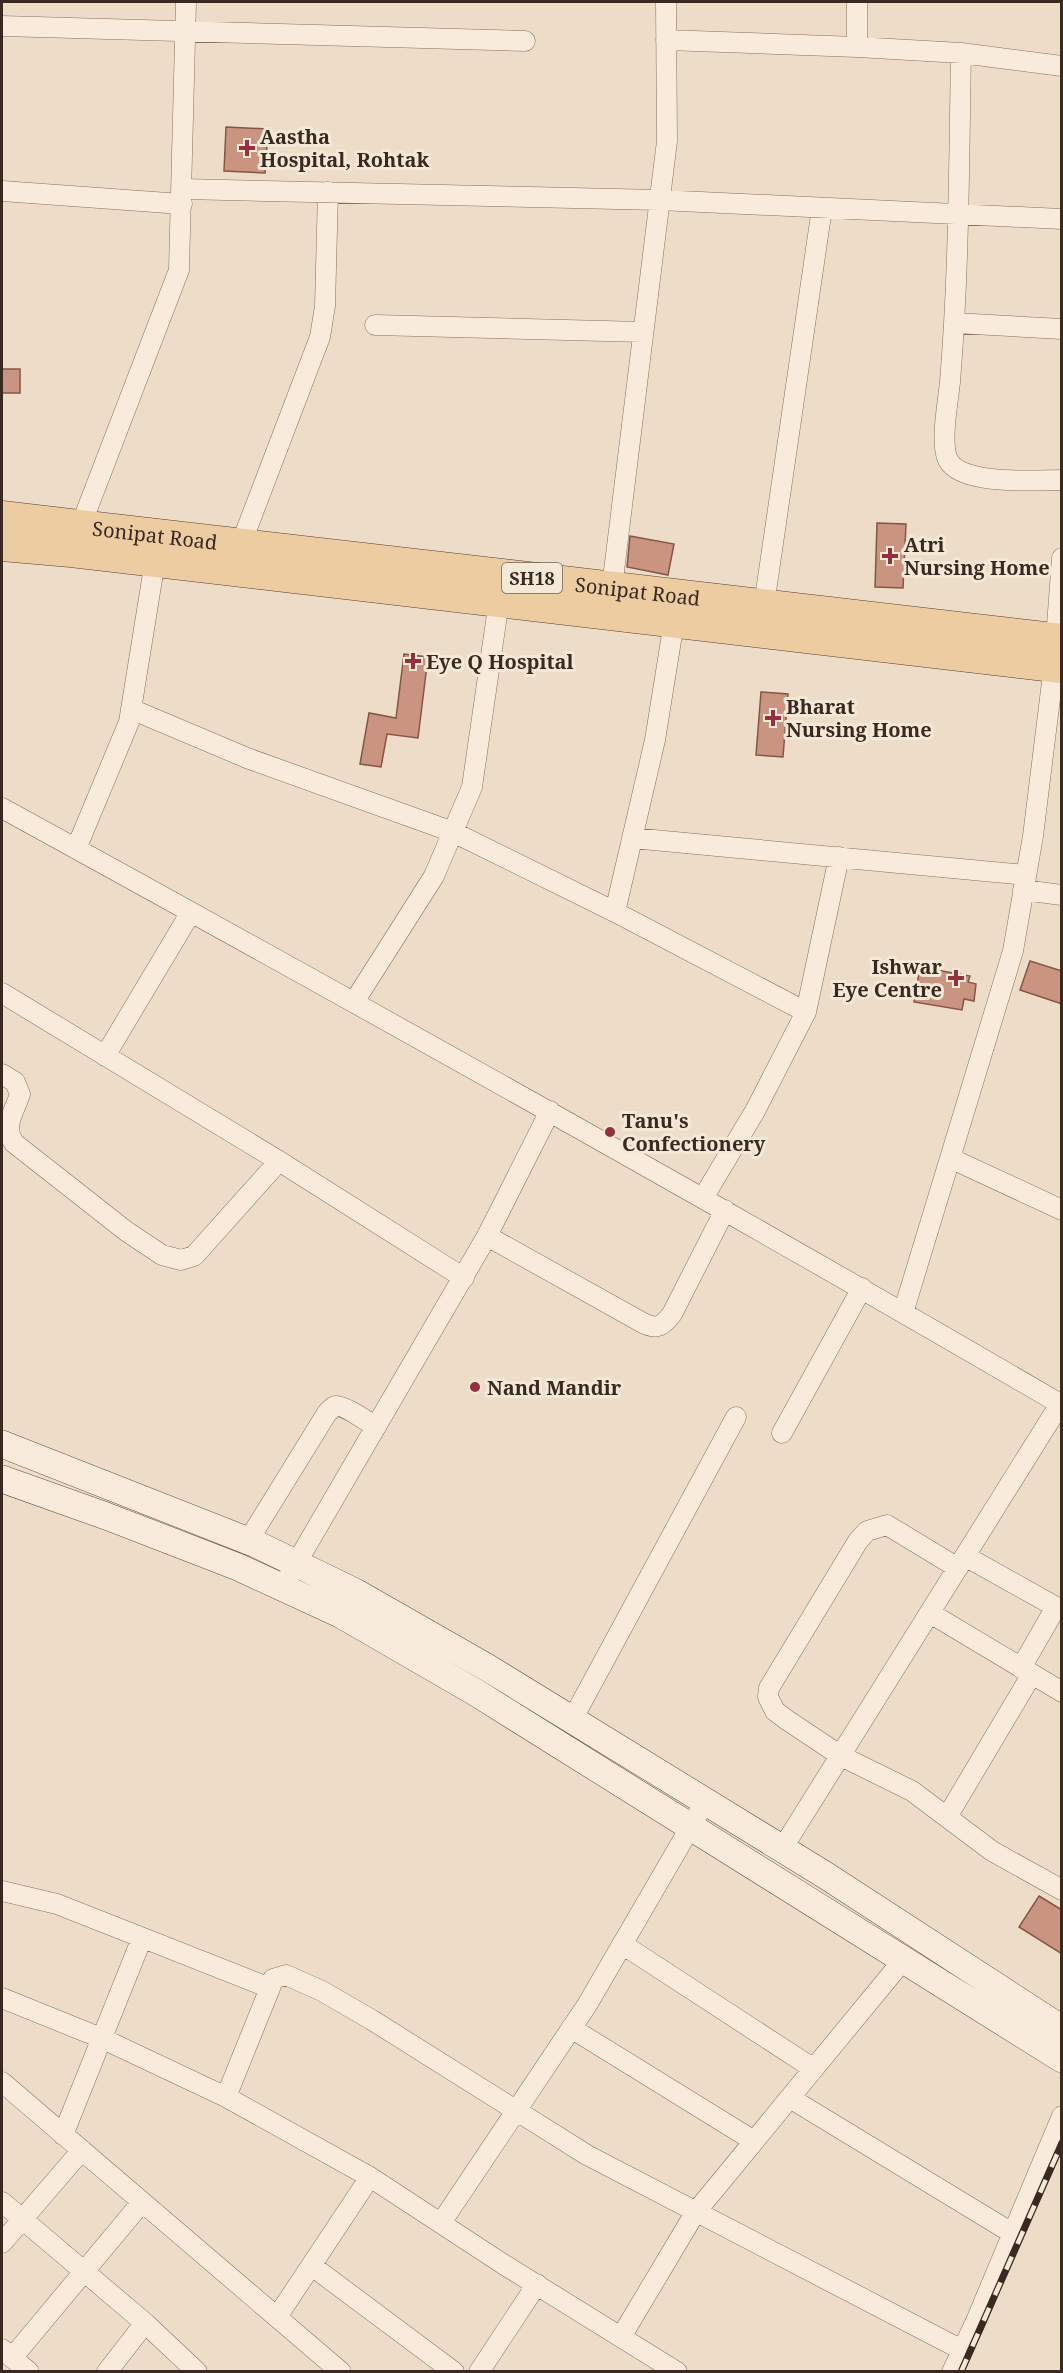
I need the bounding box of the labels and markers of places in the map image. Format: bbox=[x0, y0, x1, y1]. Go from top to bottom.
place label: Aastha Hospital, Rohtak bbox=[260, 123, 429, 173]
marker: Aastha Hospital, Rohtak bbox=[238, 139, 256, 157]
place label: Atri Nursing Home bbox=[904, 531, 1050, 581]
marker: Atri Nursing Home bbox=[881, 547, 899, 565]
place label: Eye Q Hospital bbox=[426, 648, 574, 675]
marker: Eye Q Hospital bbox=[404, 652, 422, 670]
place label: Bharat Nursing Home bbox=[786, 693, 932, 743]
marker: Bharat Nursing Home bbox=[764, 709, 782, 727]
place label: Ishwar Eye Centre bbox=[833, 953, 943, 1003]
marker: Ishwar Eye Centre bbox=[947, 969, 965, 987]
place label: Tanu's Confectionery bbox=[622, 1107, 766, 1157]
marker: Tanu's Confectionery bbox=[603, 1125, 617, 1139]
place label: Nand Mandir bbox=[487, 1374, 622, 1401]
marker: Nand Mandir bbox=[468, 1380, 482, 1394]

